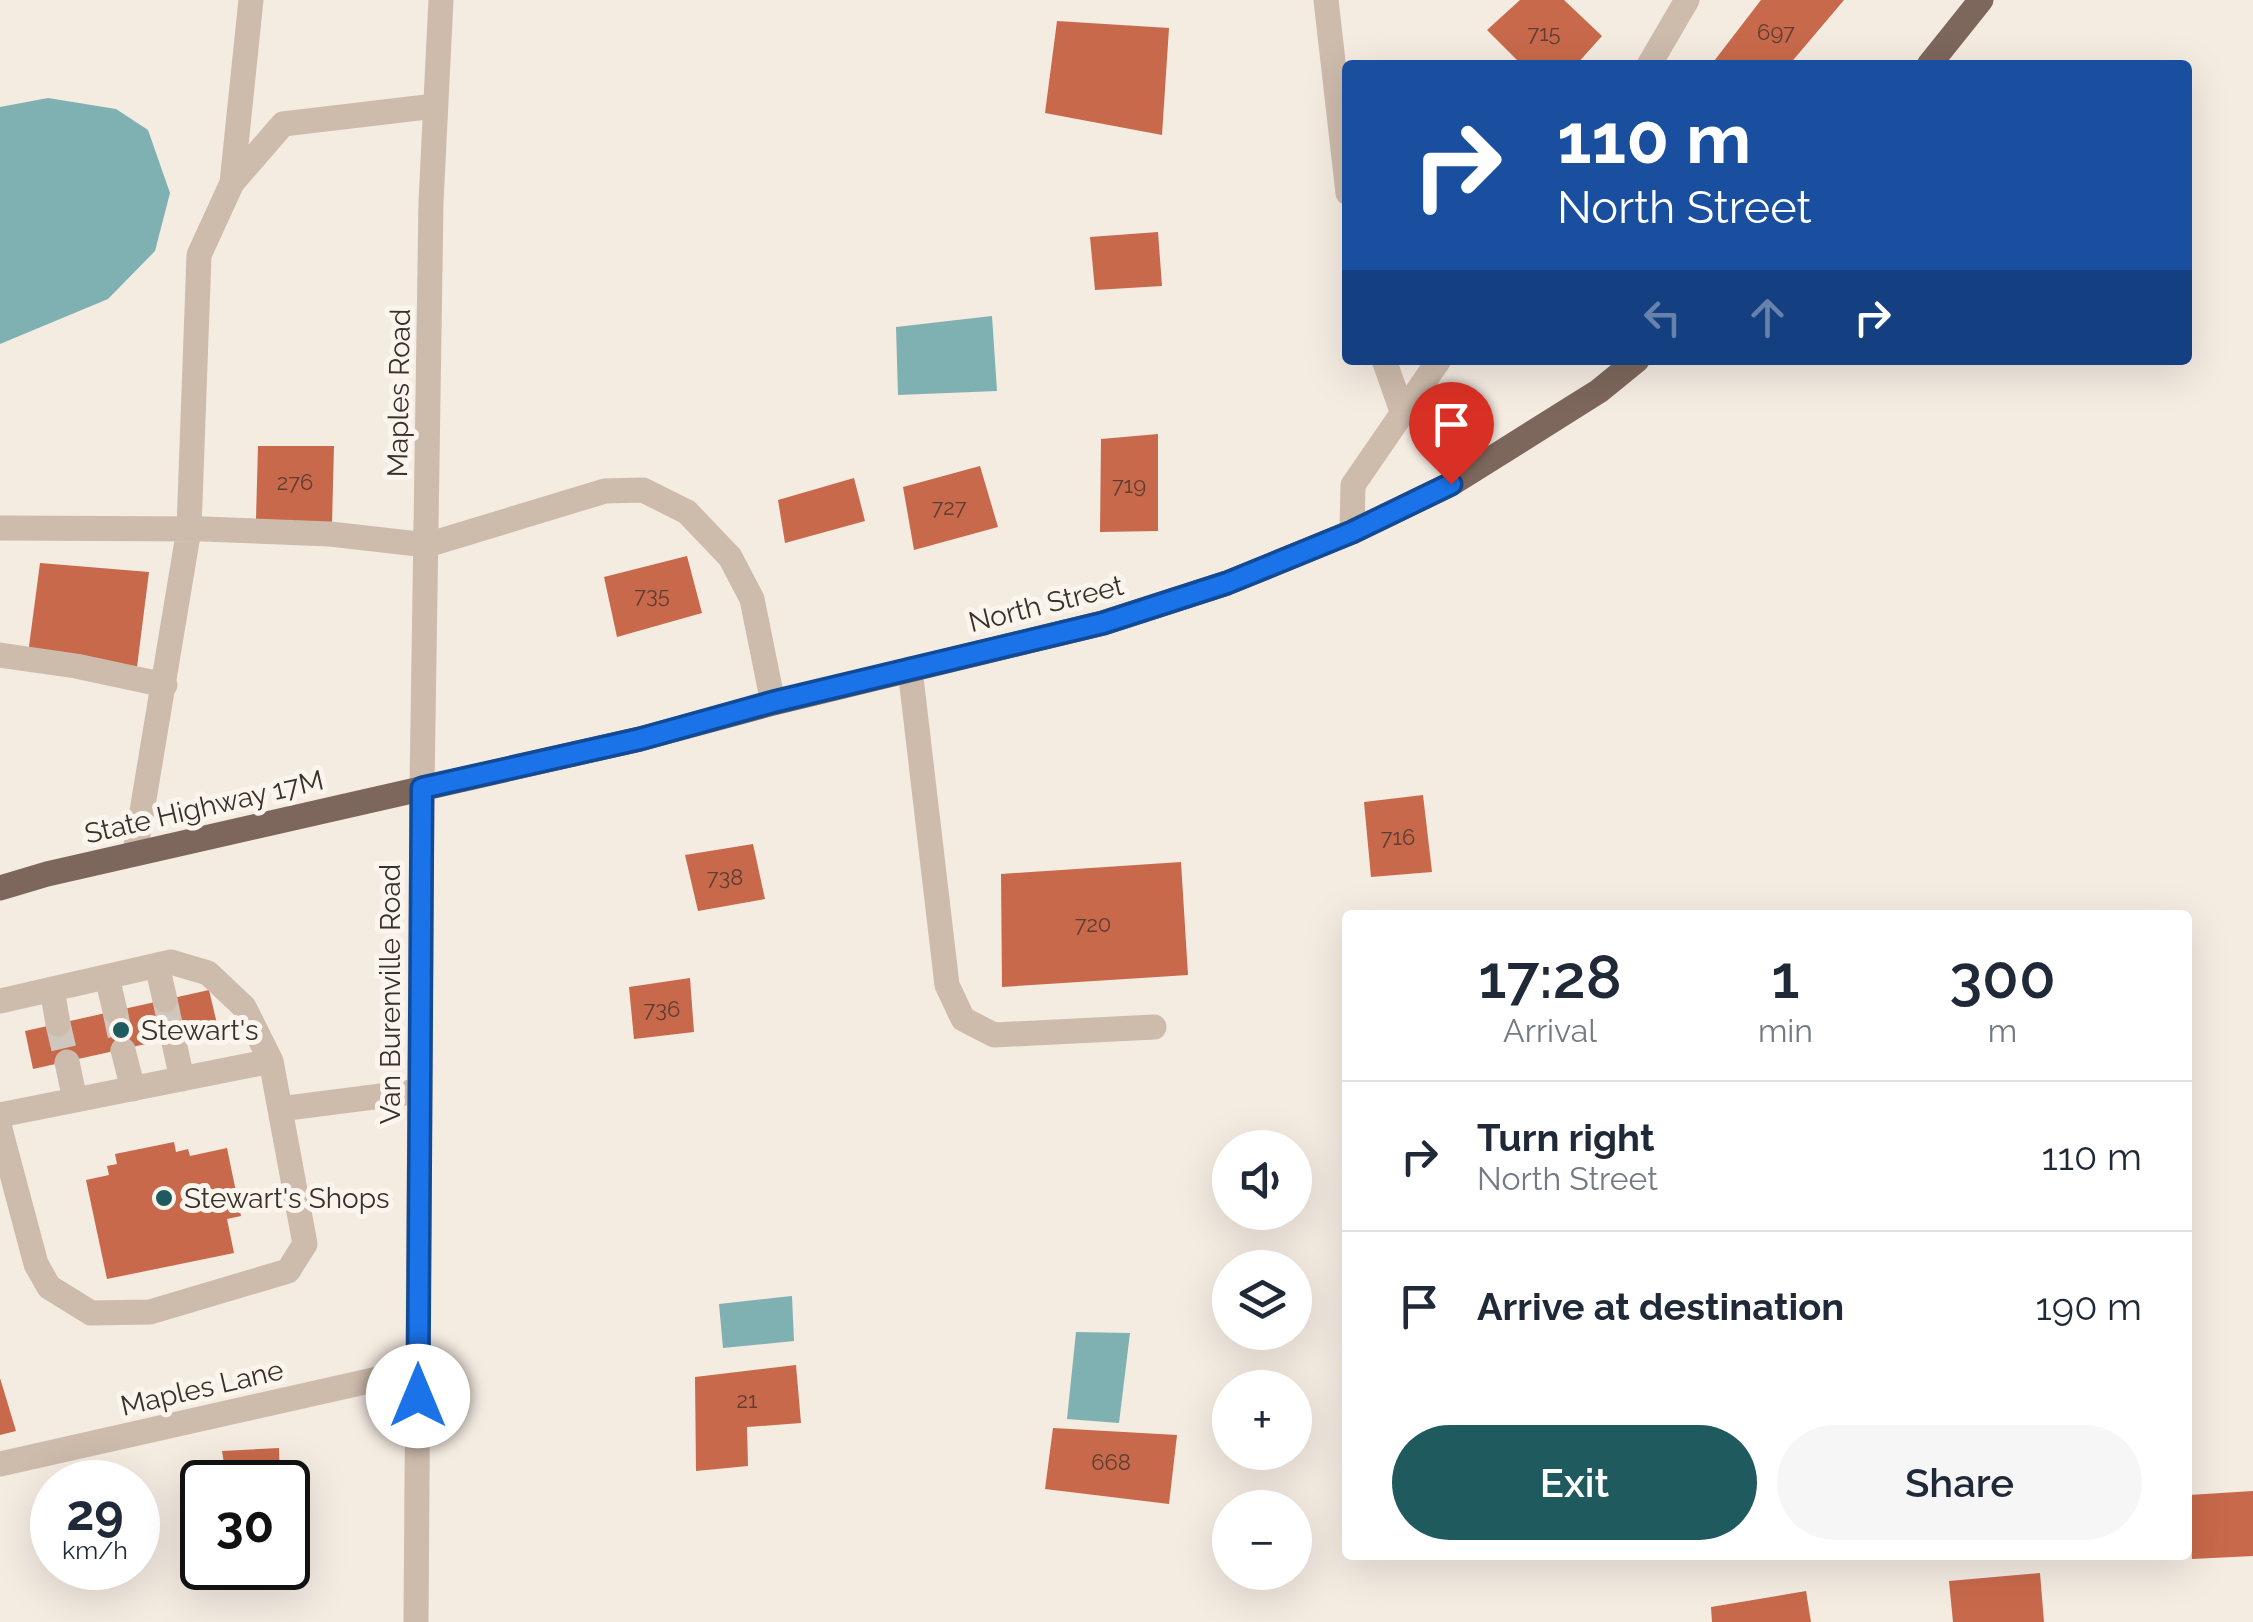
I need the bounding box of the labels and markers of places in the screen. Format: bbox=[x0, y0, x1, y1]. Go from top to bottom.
pin bbox=[1409, 382, 1494, 485]
place label: Stewart's bbox=[141, 1014, 259, 1047]
marker: Stewart's bbox=[110, 1019, 132, 1041]
place label: Stewart's Shops bbox=[184, 1182, 390, 1215]
marker: Stewart's Shops bbox=[153, 1187, 175, 1209]

